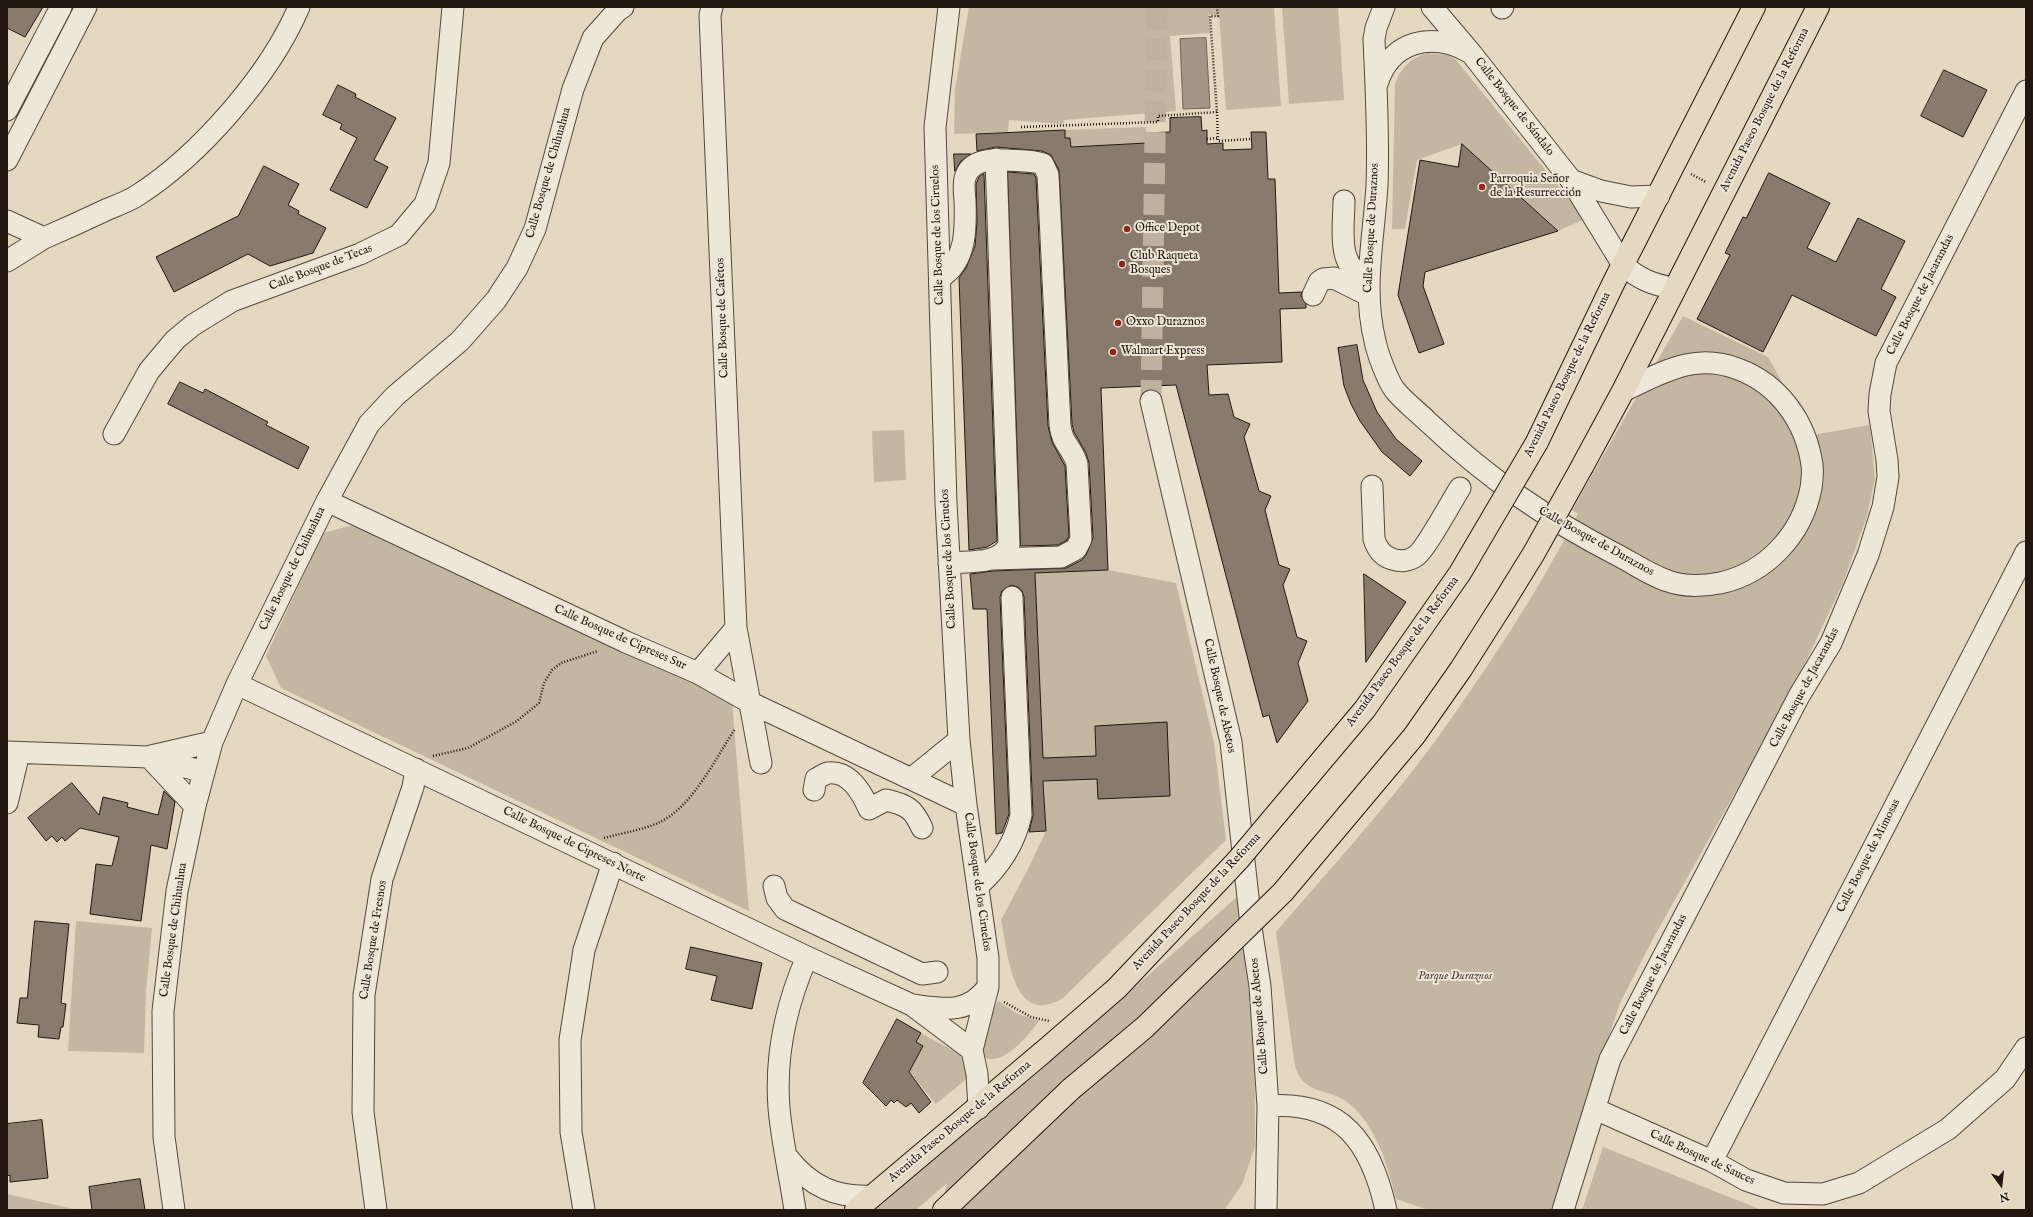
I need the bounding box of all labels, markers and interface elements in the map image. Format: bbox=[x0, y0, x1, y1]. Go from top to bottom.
street label: Avenida Paseo Bosque de la Reforma bbox=[1717, 26, 1813, 194]
street label: Calle Bosque de Sándalo bbox=[1471, 55, 1557, 159]
street label: Calle Bosque de Chihuahua bbox=[523, 106, 575, 240]
street label: Calle Bosque de Duraznos bbox=[1361, 163, 1383, 293]
street label: Calle Bosque de los Ciruelos bbox=[928, 165, 948, 305]
place label: Parroquia Señor de la Resurrección bbox=[1490, 173, 1581, 201]
marker: Parroquia Señor de la Resurrección bbox=[1477, 182, 1487, 192]
place label: Office Depot bbox=[1135, 222, 1200, 236]
marker: Office Depot bbox=[1122, 224, 1132, 234]
street label: Calle Bosque de Jacarandas bbox=[1884, 232, 1958, 358]
street label: Calle Bosque de Tecas bbox=[267, 242, 375, 294]
place label: Club Raqueta Bosques bbox=[1130, 250, 1198, 278]
street label: Calle Bosque de Cafetos bbox=[714, 258, 732, 378]
marker: Club Raqueta Bosques bbox=[1117, 259, 1127, 269]
street label: Avenida Paseo Bosque de la Reforma bbox=[1522, 290, 1614, 460]
place label: Oxxo Duraznos bbox=[1126, 316, 1205, 330]
marker: Oxxo Duraznos bbox=[1113, 318, 1123, 328]
place label: Walmart Express bbox=[1121, 345, 1205, 359]
marker: Walmart Express bbox=[1108, 347, 1118, 357]
street label: Calle Bosque de los Ciruelos bbox=[938, 489, 960, 629]
street label: Calle Bosque de Duraznos bbox=[1536, 504, 1656, 580]
street label: Calle Bosque de Chihuahua bbox=[257, 505, 329, 633]
street label: Avenida Paseo Bosque de la Reforma bbox=[1344, 574, 1462, 730]
street label: Calle Bosque de Cipreses Sur bbox=[552, 602, 688, 674]
street label: Calle Bosque de Jacarandas bbox=[1767, 626, 1843, 750]
street label: Calle Bosque de Abetos bbox=[1200, 637, 1238, 755]
street label: Calle Bosque de Mimosas bbox=[1834, 797, 1904, 915]
street label: Calle Bosque de Cipreses Norte bbox=[500, 804, 648, 886]
street label: Calle Bosque de los Ciruelos bbox=[960, 812, 994, 952]
street label: Avenida Paseo Bosque de la Reforma bbox=[1130, 831, 1264, 973]
street label: Calle Bosque de Chihuahua bbox=[157, 862, 191, 998]
street label: Calle Bosque de Fresnos bbox=[357, 879, 391, 1001]
street label: Calle Bosque de Jacarandas bbox=[1617, 912, 1691, 1038]
street label: Calle Bosque de Abetos bbox=[1248, 957, 1272, 1075]
park label: Parque Duraznos bbox=[1418, 970, 1492, 984]
street label: Avenida Paseo Bosque de la Reforma bbox=[886, 1058, 1034, 1186]
street label: Calle Bosque de Sauces bbox=[1647, 1127, 1757, 1189]
north arrow bbox=[1981, 1165, 2021, 1205]
text: N bbox=[1998, 1189, 2011, 1205]

